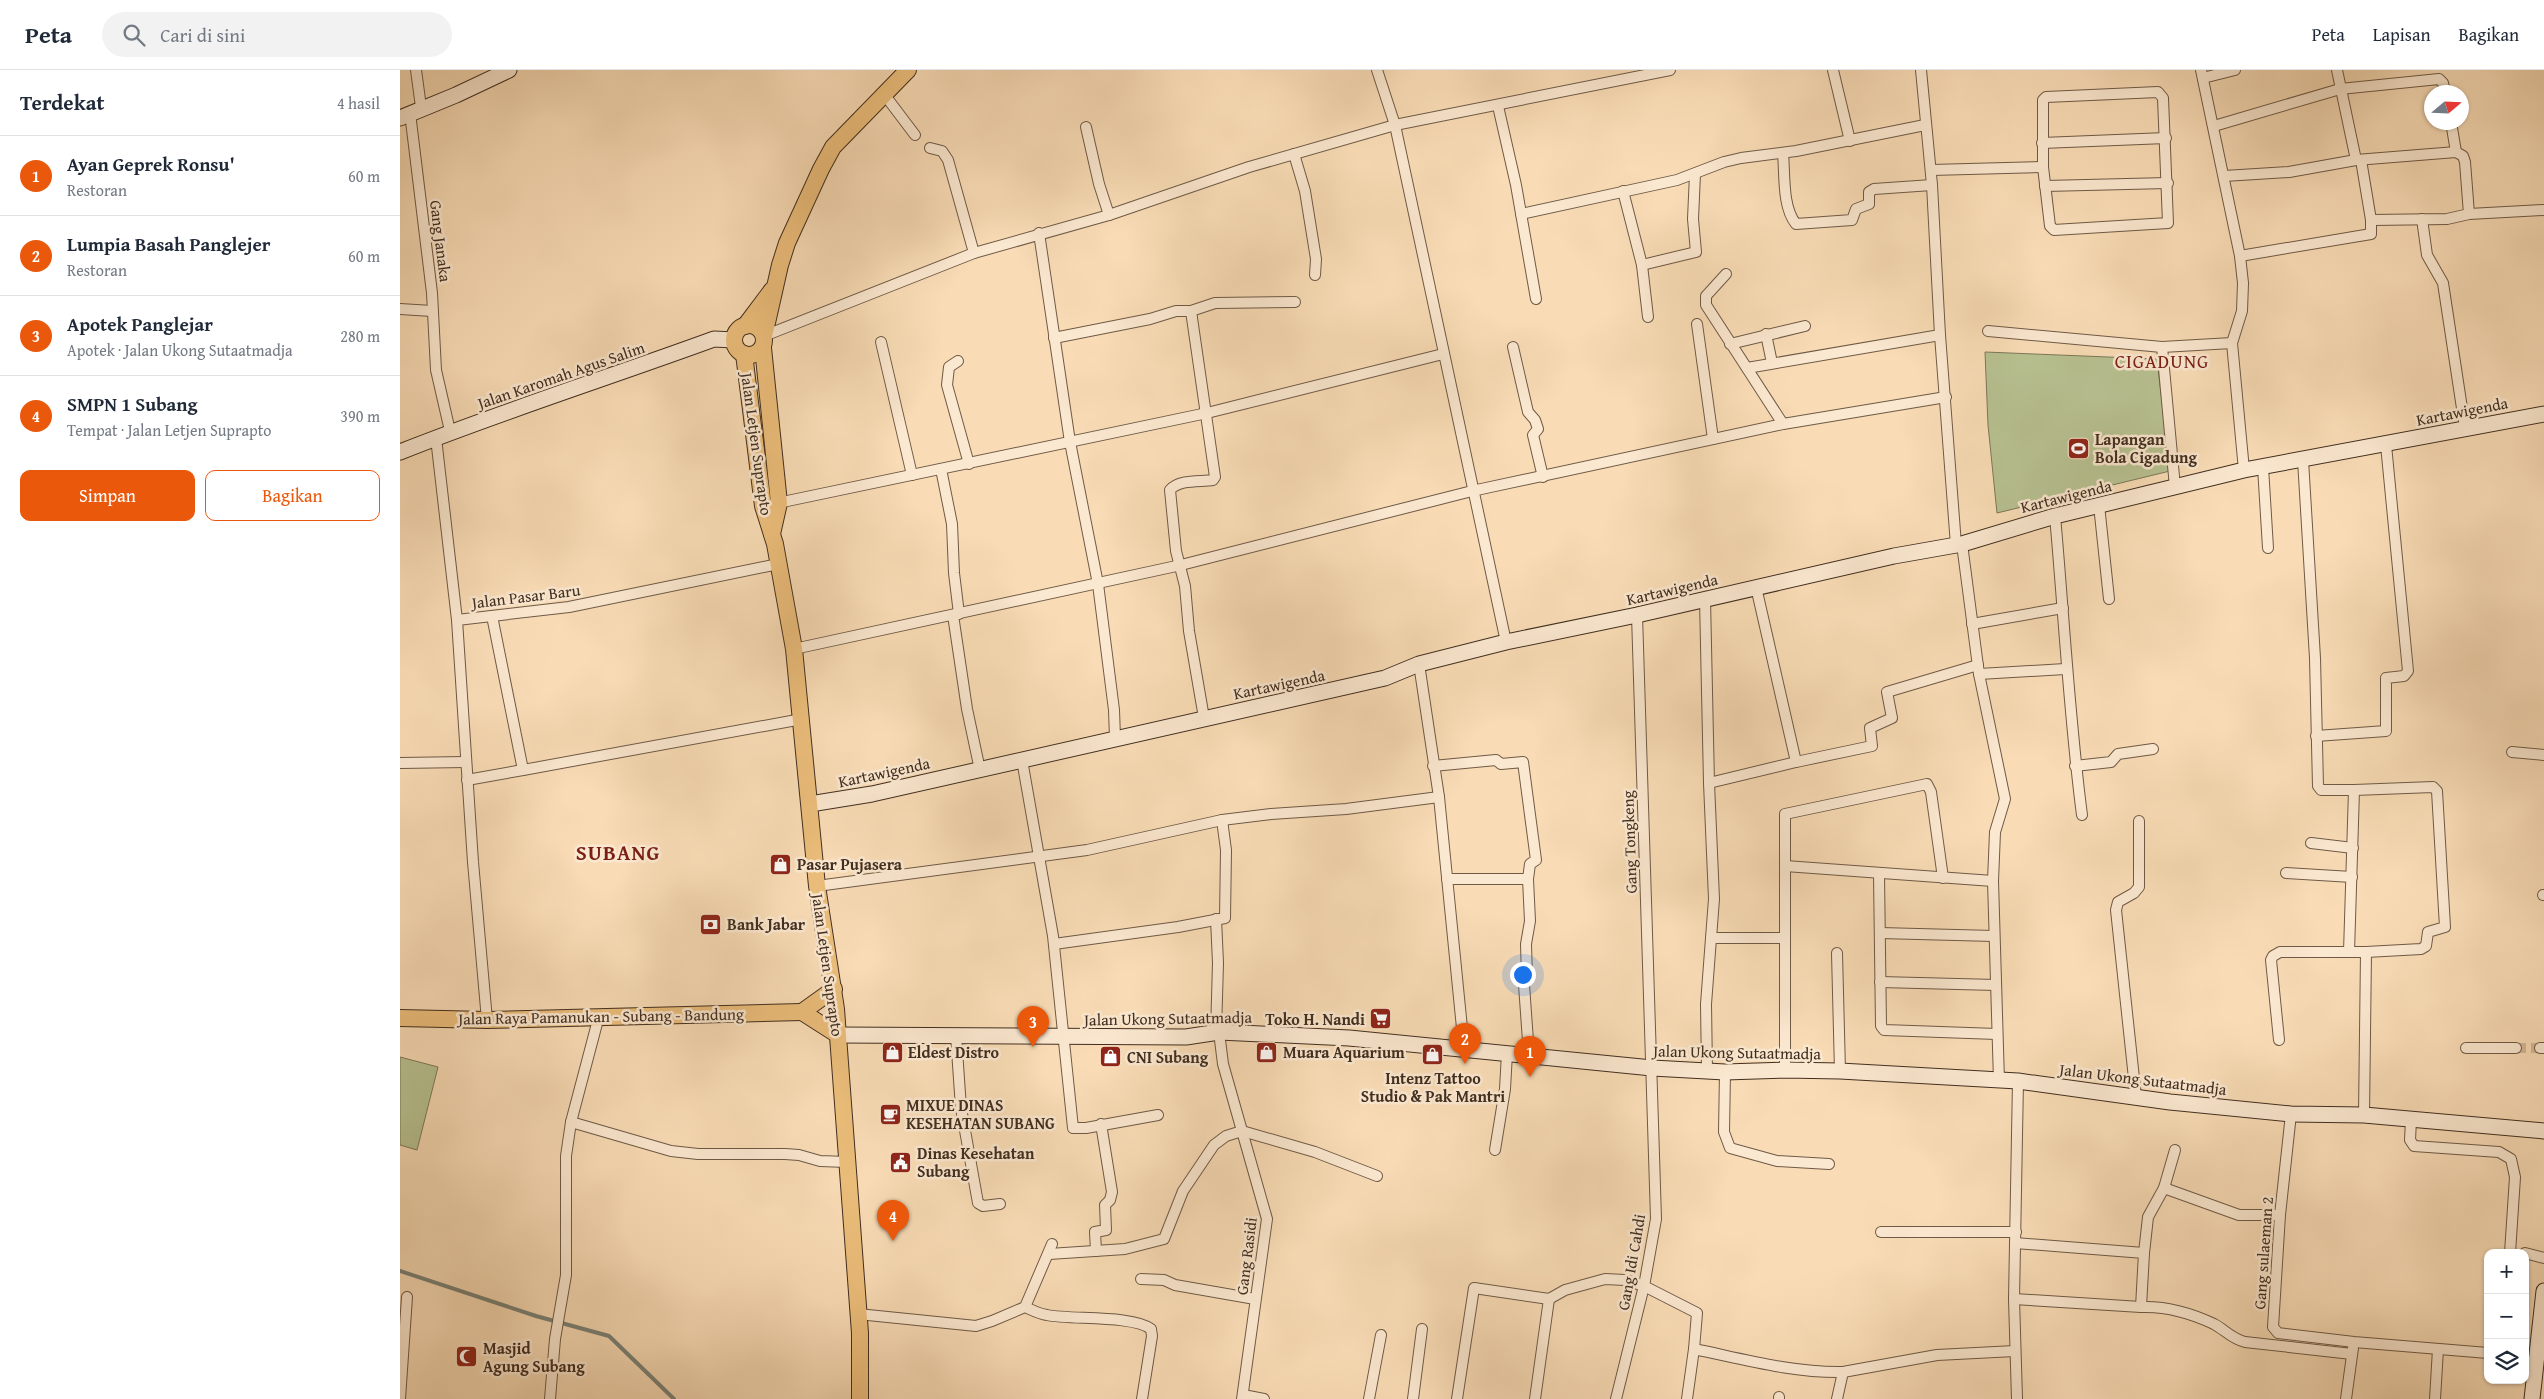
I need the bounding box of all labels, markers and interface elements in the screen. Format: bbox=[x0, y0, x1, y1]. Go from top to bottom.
search box bbox=[102, 12, 452, 57]
text: Peta bbox=[25, 17, 72, 52]
icon: search bbox=[120, 21, 148, 49]
text: Cari di sini bbox=[160, 21, 245, 49]
text: Peta bbox=[2312, 21, 2345, 48]
text: Lapisan bbox=[2373, 21, 2431, 48]
text: Bagikan bbox=[2459, 21, 2519, 48]
north arrow bbox=[2424, 85, 2469, 130]
text: Terdekat bbox=[20, 87, 104, 118]
text: 4 hasil bbox=[337, 91, 380, 115]
text: Ayan Geprek Ronsu' bbox=[67, 150, 235, 178]
text: 1 bbox=[32, 164, 40, 188]
text: 60 m bbox=[348, 164, 380, 188]
text: Restoran bbox=[67, 178, 127, 202]
street label: Gang Janaka bbox=[424, 199, 458, 284]
text: Lumpia Basah Panglejer bbox=[67, 230, 270, 258]
text: 2 bbox=[32, 244, 40, 268]
text: 60 m bbox=[348, 244, 380, 268]
text: Restoran bbox=[67, 258, 127, 282]
text: Apotek Panglejar bbox=[67, 310, 213, 338]
text: 3 bbox=[32, 324, 40, 348]
text: 280 m bbox=[340, 324, 380, 348]
street label: Jalan Karomah Agus Salim bbox=[472, 335, 648, 416]
text: Apotek · Jalan Ukong Sutaatmadja bbox=[67, 338, 293, 362]
district label: CIGADUNG bbox=[2115, 347, 2209, 375]
street label: Jalan Letjen Suprapto bbox=[735, 369, 779, 517]
text: SMPN 1 Subang bbox=[67, 390, 198, 418]
street label: Kartawigenda bbox=[2414, 390, 2510, 432]
text: 4 bbox=[32, 404, 40, 428]
text: 390 m bbox=[340, 404, 380, 428]
text: Tempat · Jalan Letjen Suprapto bbox=[67, 418, 271, 442]
place label: Lapangan Bola Cigadung bbox=[2095, 427, 2198, 469]
sports icon: Lapangan Bola Cigadung bbox=[2067, 436, 2091, 460]
button: Simpan bbox=[20, 470, 195, 521]
button: Bagikan bbox=[205, 470, 380, 521]
street label: Kartawigenda bbox=[2018, 473, 2114, 519]
street label: Kartawigenda bbox=[1624, 567, 1720, 611]
street label: Jalan Pasar Baru bbox=[468, 577, 582, 615]
street label: Kartawigenda bbox=[1231, 663, 1327, 705]
street label: Kartawigenda bbox=[836, 751, 932, 793]
street label: Gang Tongkeng bbox=[1615, 790, 1643, 894]
district label: SUBANG bbox=[576, 837, 660, 868]
shop icon: Pasar Pujasera bbox=[769, 852, 793, 876]
place label: Pasar Pujasera bbox=[797, 852, 903, 876]
street label: Jalan Letjen Suprapto bbox=[806, 890, 850, 1038]
bank icon: Bank Jabar bbox=[699, 912, 723, 936]
place label: Bank Jabar bbox=[727, 912, 806, 936]
your location bbox=[1510, 962, 1536, 988]
street label: Jalan Raya Pamanukan - Subang - Bandung bbox=[456, 1002, 744, 1031]
street label: Jalan Ukong Sutaatmadja bbox=[1082, 1005, 1253, 1031]
pin: 3 bbox=[1017, 1006, 1049, 1047]
place label: Toko H. Nandi bbox=[1265, 1007, 1365, 1031]
supermarket icon: Toko H. Nandi bbox=[1369, 1007, 1393, 1031]
pin: 2 bbox=[1449, 1023, 1481, 1064]
pin: 1 bbox=[1514, 1036, 1546, 1077]
street label: Jalan Ukong Sutaatmadja bbox=[1651, 1039, 1822, 1065]
shop icon: Eldest Distro bbox=[880, 1040, 904, 1064]
place label: Eldest Distro bbox=[908, 1040, 999, 1064]
shop icon: Muara Aquarium bbox=[1255, 1040, 1279, 1064]
place label: Muara Aquarium bbox=[1283, 1040, 1405, 1064]
shop icon: Intenz Tattoo Studio & Pak Mantri bbox=[1421, 1042, 1445, 1066]
shop icon: CNI Subang bbox=[1099, 1045, 1123, 1069]
place label: CNI Subang bbox=[1127, 1045, 1209, 1069]
street label: Jalan Ukong Sutaatmadja bbox=[2056, 1057, 2228, 1101]
place label: Intenz Tattoo Studio & Pak Mantri bbox=[1361, 1066, 1505, 1108]
place label: MIXUE DINAS KESEHATAN SUBANG bbox=[906, 1093, 1055, 1135]
cafe icon: MIXUE DINAS KESEHATAN SUBANG bbox=[878, 1102, 902, 1126]
place label: Dinas Kesehatan Subang bbox=[917, 1141, 1035, 1183]
public building icon: Dinas Kesehatan Subang bbox=[889, 1150, 913, 1174]
street label: Gang sulaeman 2 bbox=[2247, 1196, 2279, 1310]
pin: 4 bbox=[877, 1200, 909, 1241]
street label: Gang Idi Cahdi bbox=[1611, 1212, 1651, 1312]
street label: Gang Rasidi bbox=[1229, 1215, 1263, 1296]
map controls bbox=[2484, 1249, 2529, 1384]
button: + bbox=[2484, 1249, 2529, 1294]
button: − bbox=[2484, 1294, 2529, 1339]
place label: Masjid Agung Subang bbox=[483, 1336, 585, 1378]
button: layers bbox=[2484, 1339, 2529, 1384]
mosque icon: Masjid Agung Subang bbox=[455, 1345, 479, 1369]

